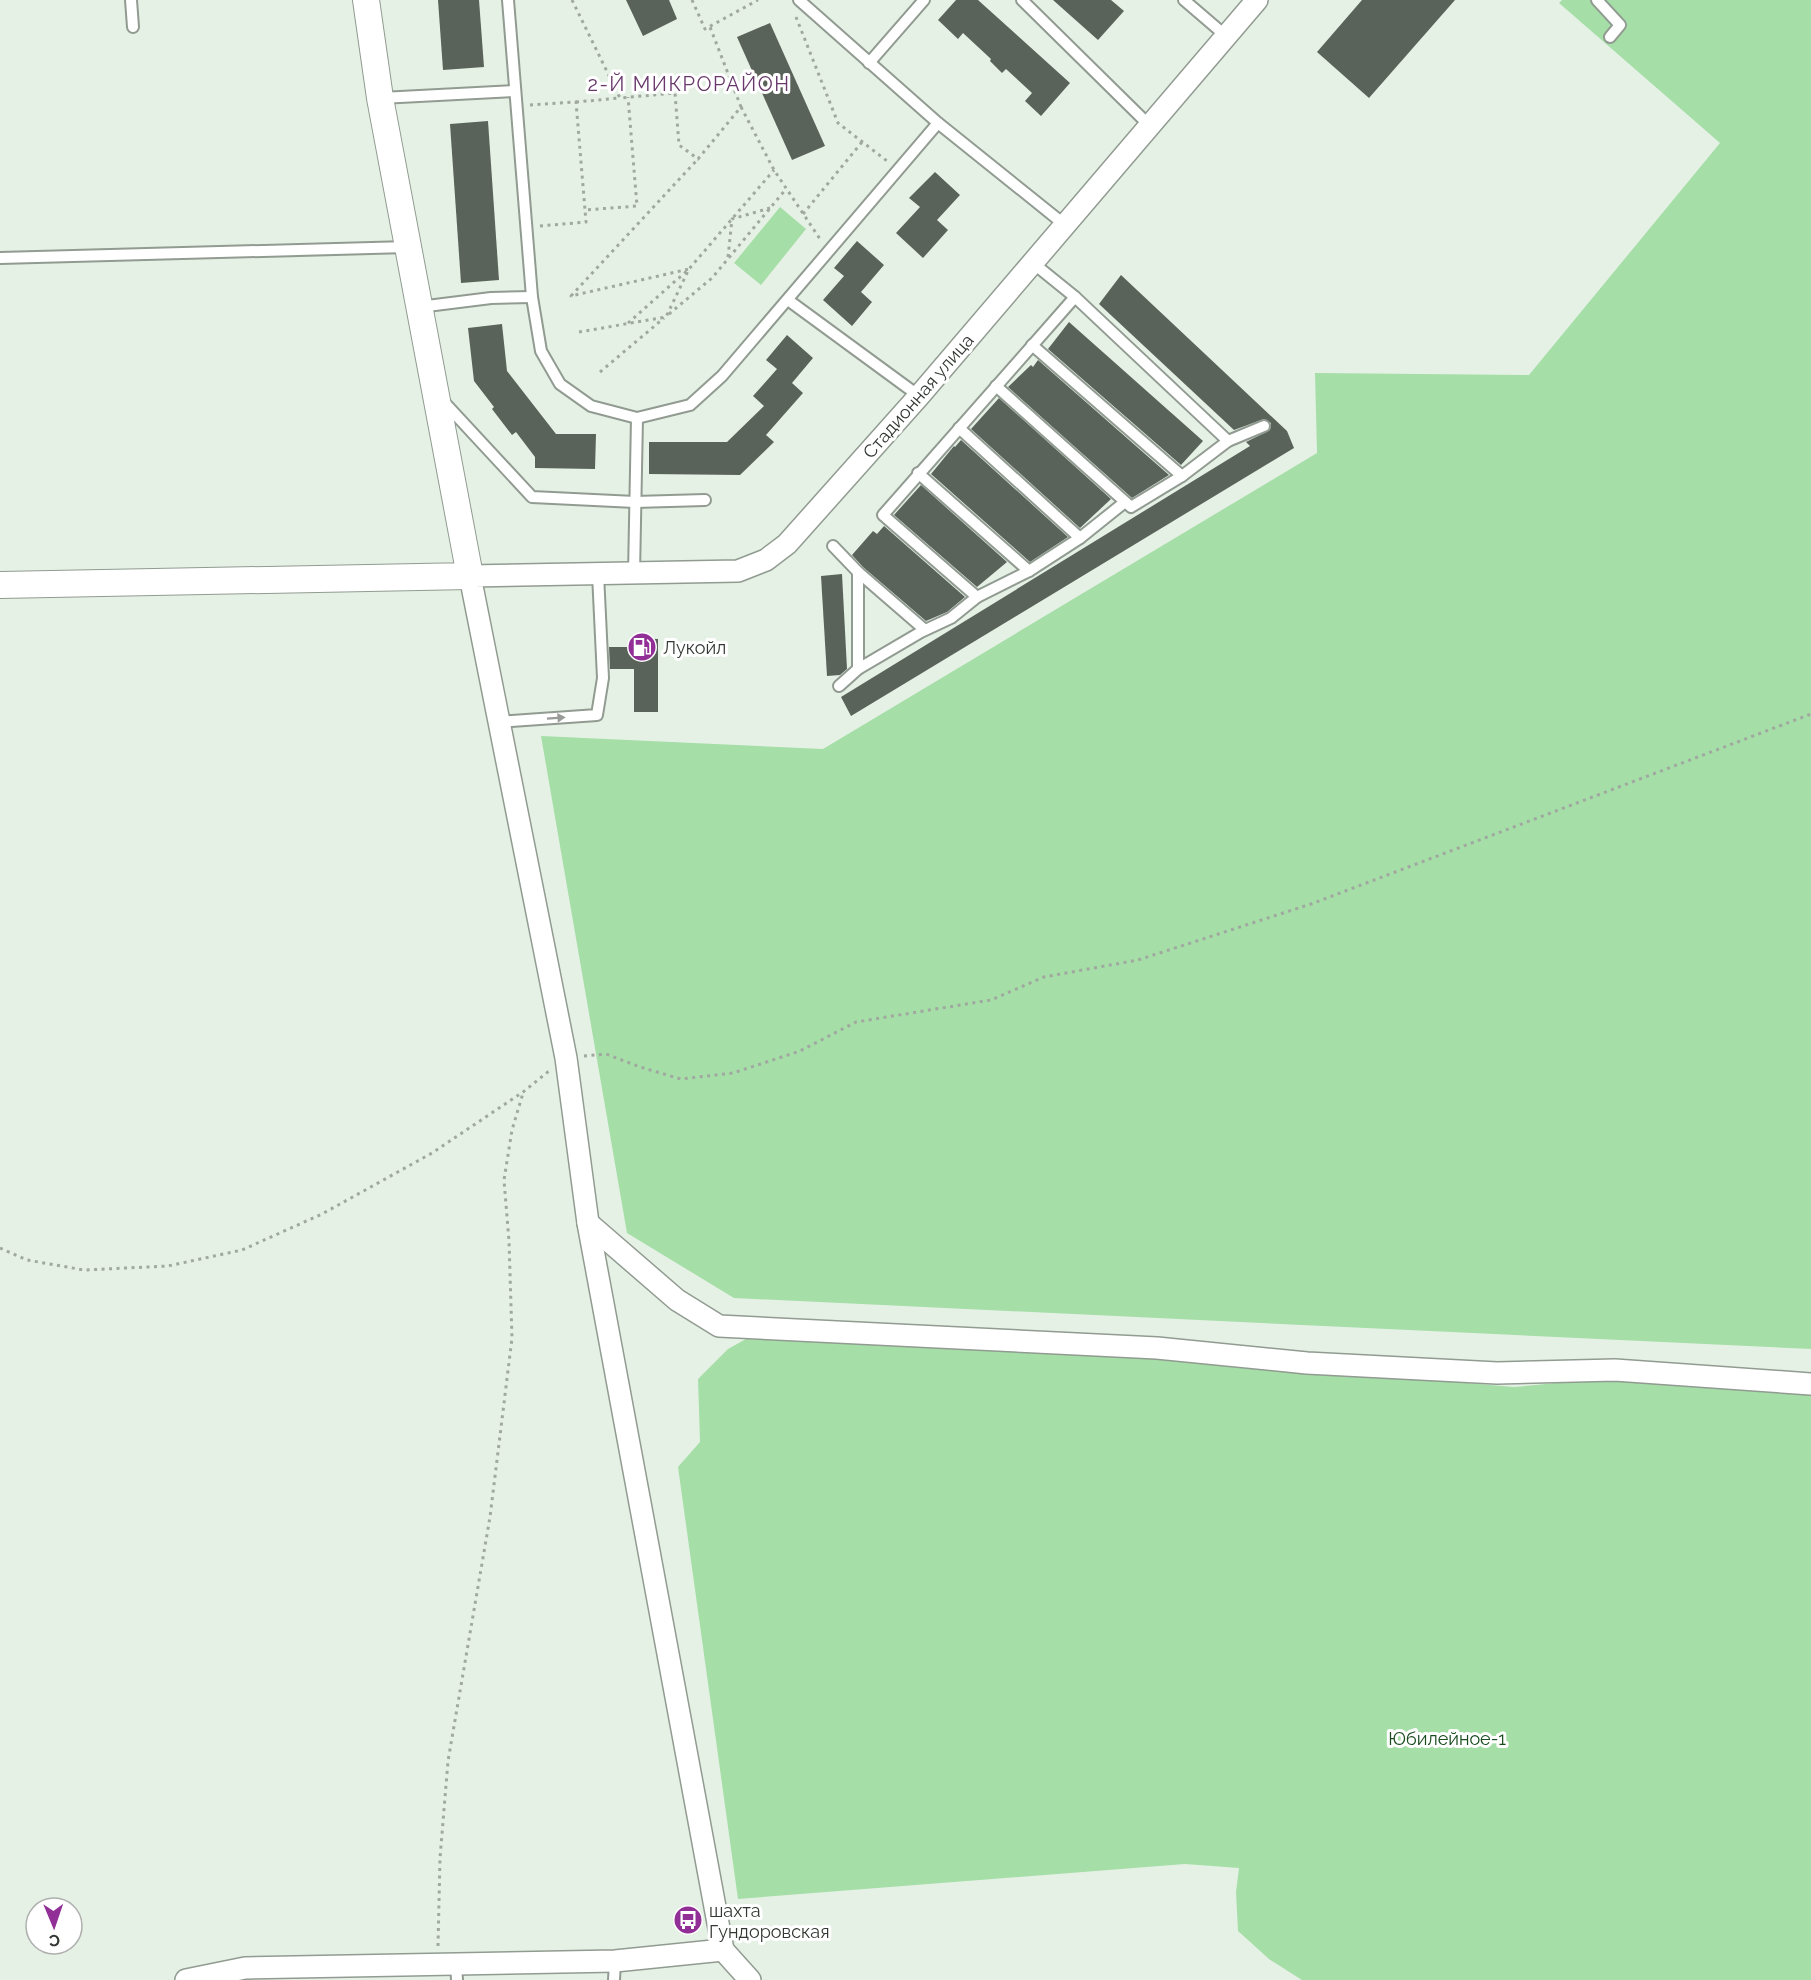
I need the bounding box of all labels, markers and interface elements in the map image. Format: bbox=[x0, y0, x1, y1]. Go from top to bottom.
district label: 2-Й МИКРОРАЙОН bbox=[588, 72, 791, 96]
street label: Стадионная улица bbox=[858, 330, 978, 462]
fuel station icon: Лукойл bbox=[626, 631, 658, 663]
place label: Лукойл bbox=[663, 637, 726, 658]
one-way arrow bbox=[547, 713, 566, 722]
park label: Юбилейное-1 bbox=[1388, 1728, 1506, 1749]
north arrow bbox=[24, 1896, 84, 1956]
place label: шахта Гундоровская bbox=[709, 1900, 829, 1942]
bus stop icon: шахта Гундоровская bbox=[672, 1904, 704, 1936]
text: С bbox=[49, 1931, 60, 1950]

